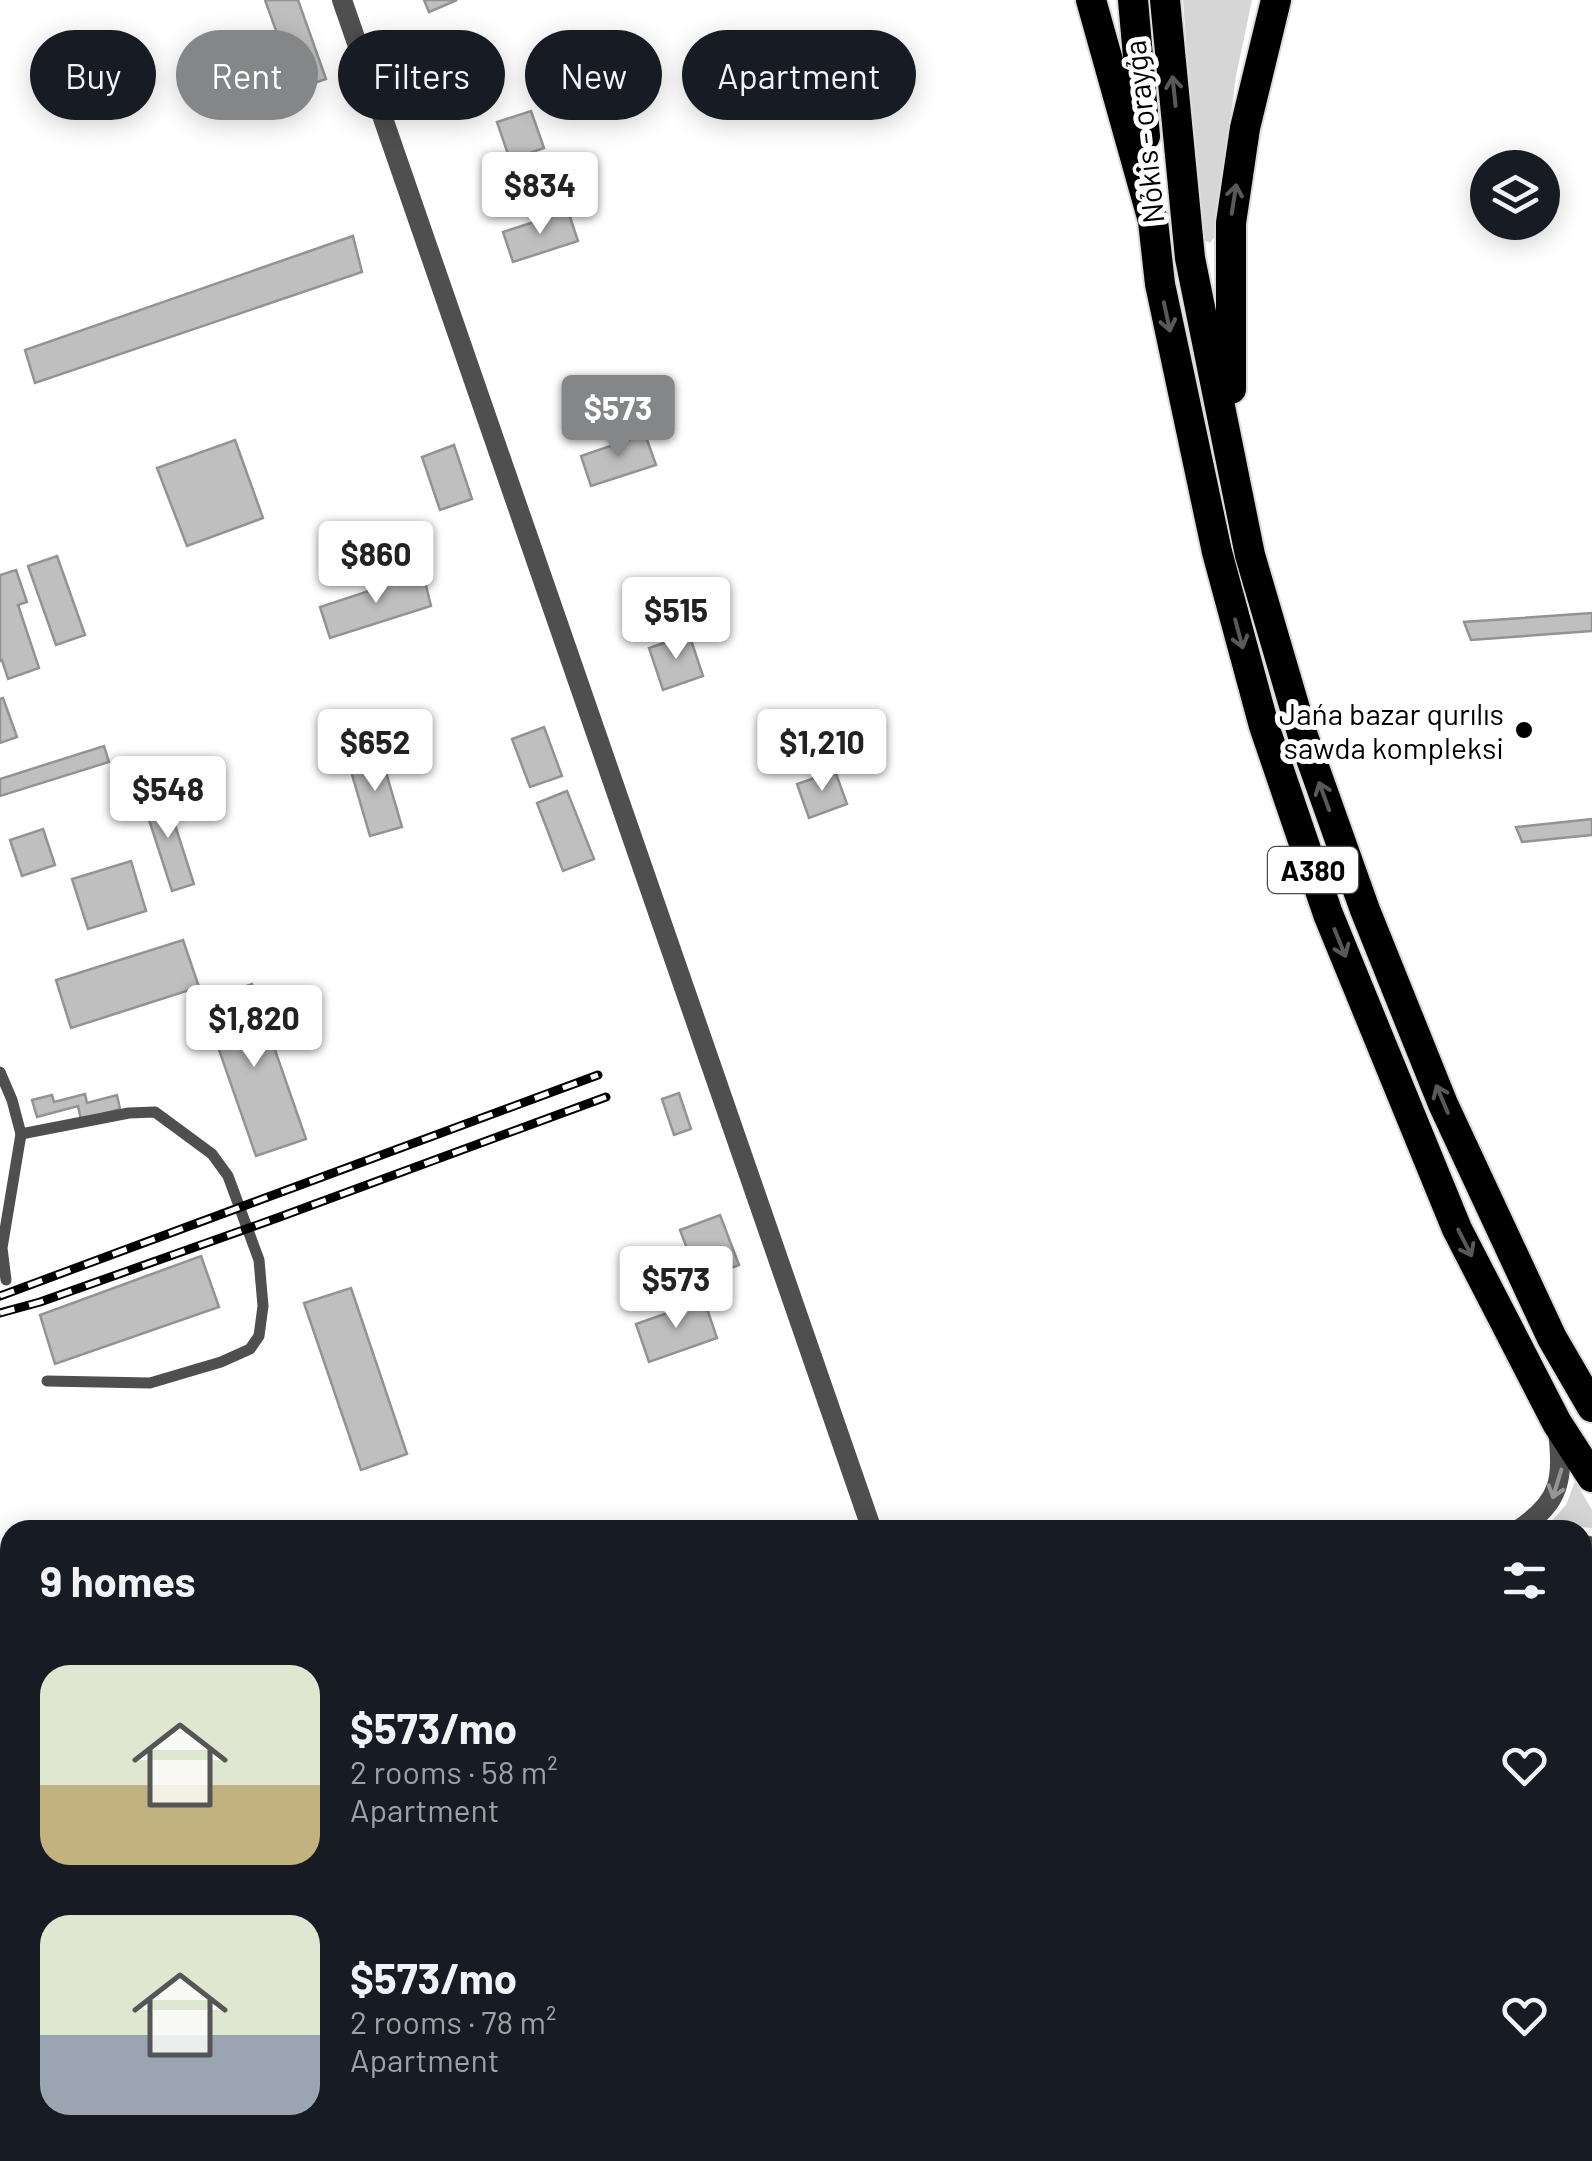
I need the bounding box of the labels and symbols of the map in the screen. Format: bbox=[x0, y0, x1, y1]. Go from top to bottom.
street label: Nókis - orayǵa bbox=[1115, 39, 1171, 225]
one-way arrow bbox=[1164, 75, 1183, 108]
pin: $834 bbox=[481, 152, 599, 237]
one-way arrow bbox=[1226, 184, 1244, 216]
one-way arrow bbox=[1159, 300, 1178, 332]
pin: $573 bbox=[559, 375, 677, 460]
pin: $860 bbox=[317, 521, 435, 606]
pin: $515 bbox=[617, 577, 735, 662]
one-way arrow bbox=[1231, 618, 1249, 649]
place label: Jańa bazar qurılıs sawda kompleksi bbox=[1279, 695, 1504, 765]
pin: $652 bbox=[316, 709, 434, 794]
pin: $1,210 bbox=[741, 709, 903, 794]
marker: Jańa bazar qurılıs sawda kompleksi bbox=[1513, 719, 1535, 741]
pin: $548 bbox=[109, 756, 227, 841]
one-way arrow bbox=[1314, 782, 1332, 813]
road number: A380 bbox=[1268, 847, 1358, 893]
one-way arrow bbox=[1332, 927, 1350, 957]
pin: $1,820 bbox=[173, 985, 335, 1070]
one-way arrow bbox=[1431, 1084, 1449, 1115]
one-way arrow bbox=[1456, 1227, 1475, 1257]
pin: $573 bbox=[617, 1246, 735, 1331]
one-way arrow bbox=[1547, 1468, 1565, 1500]

